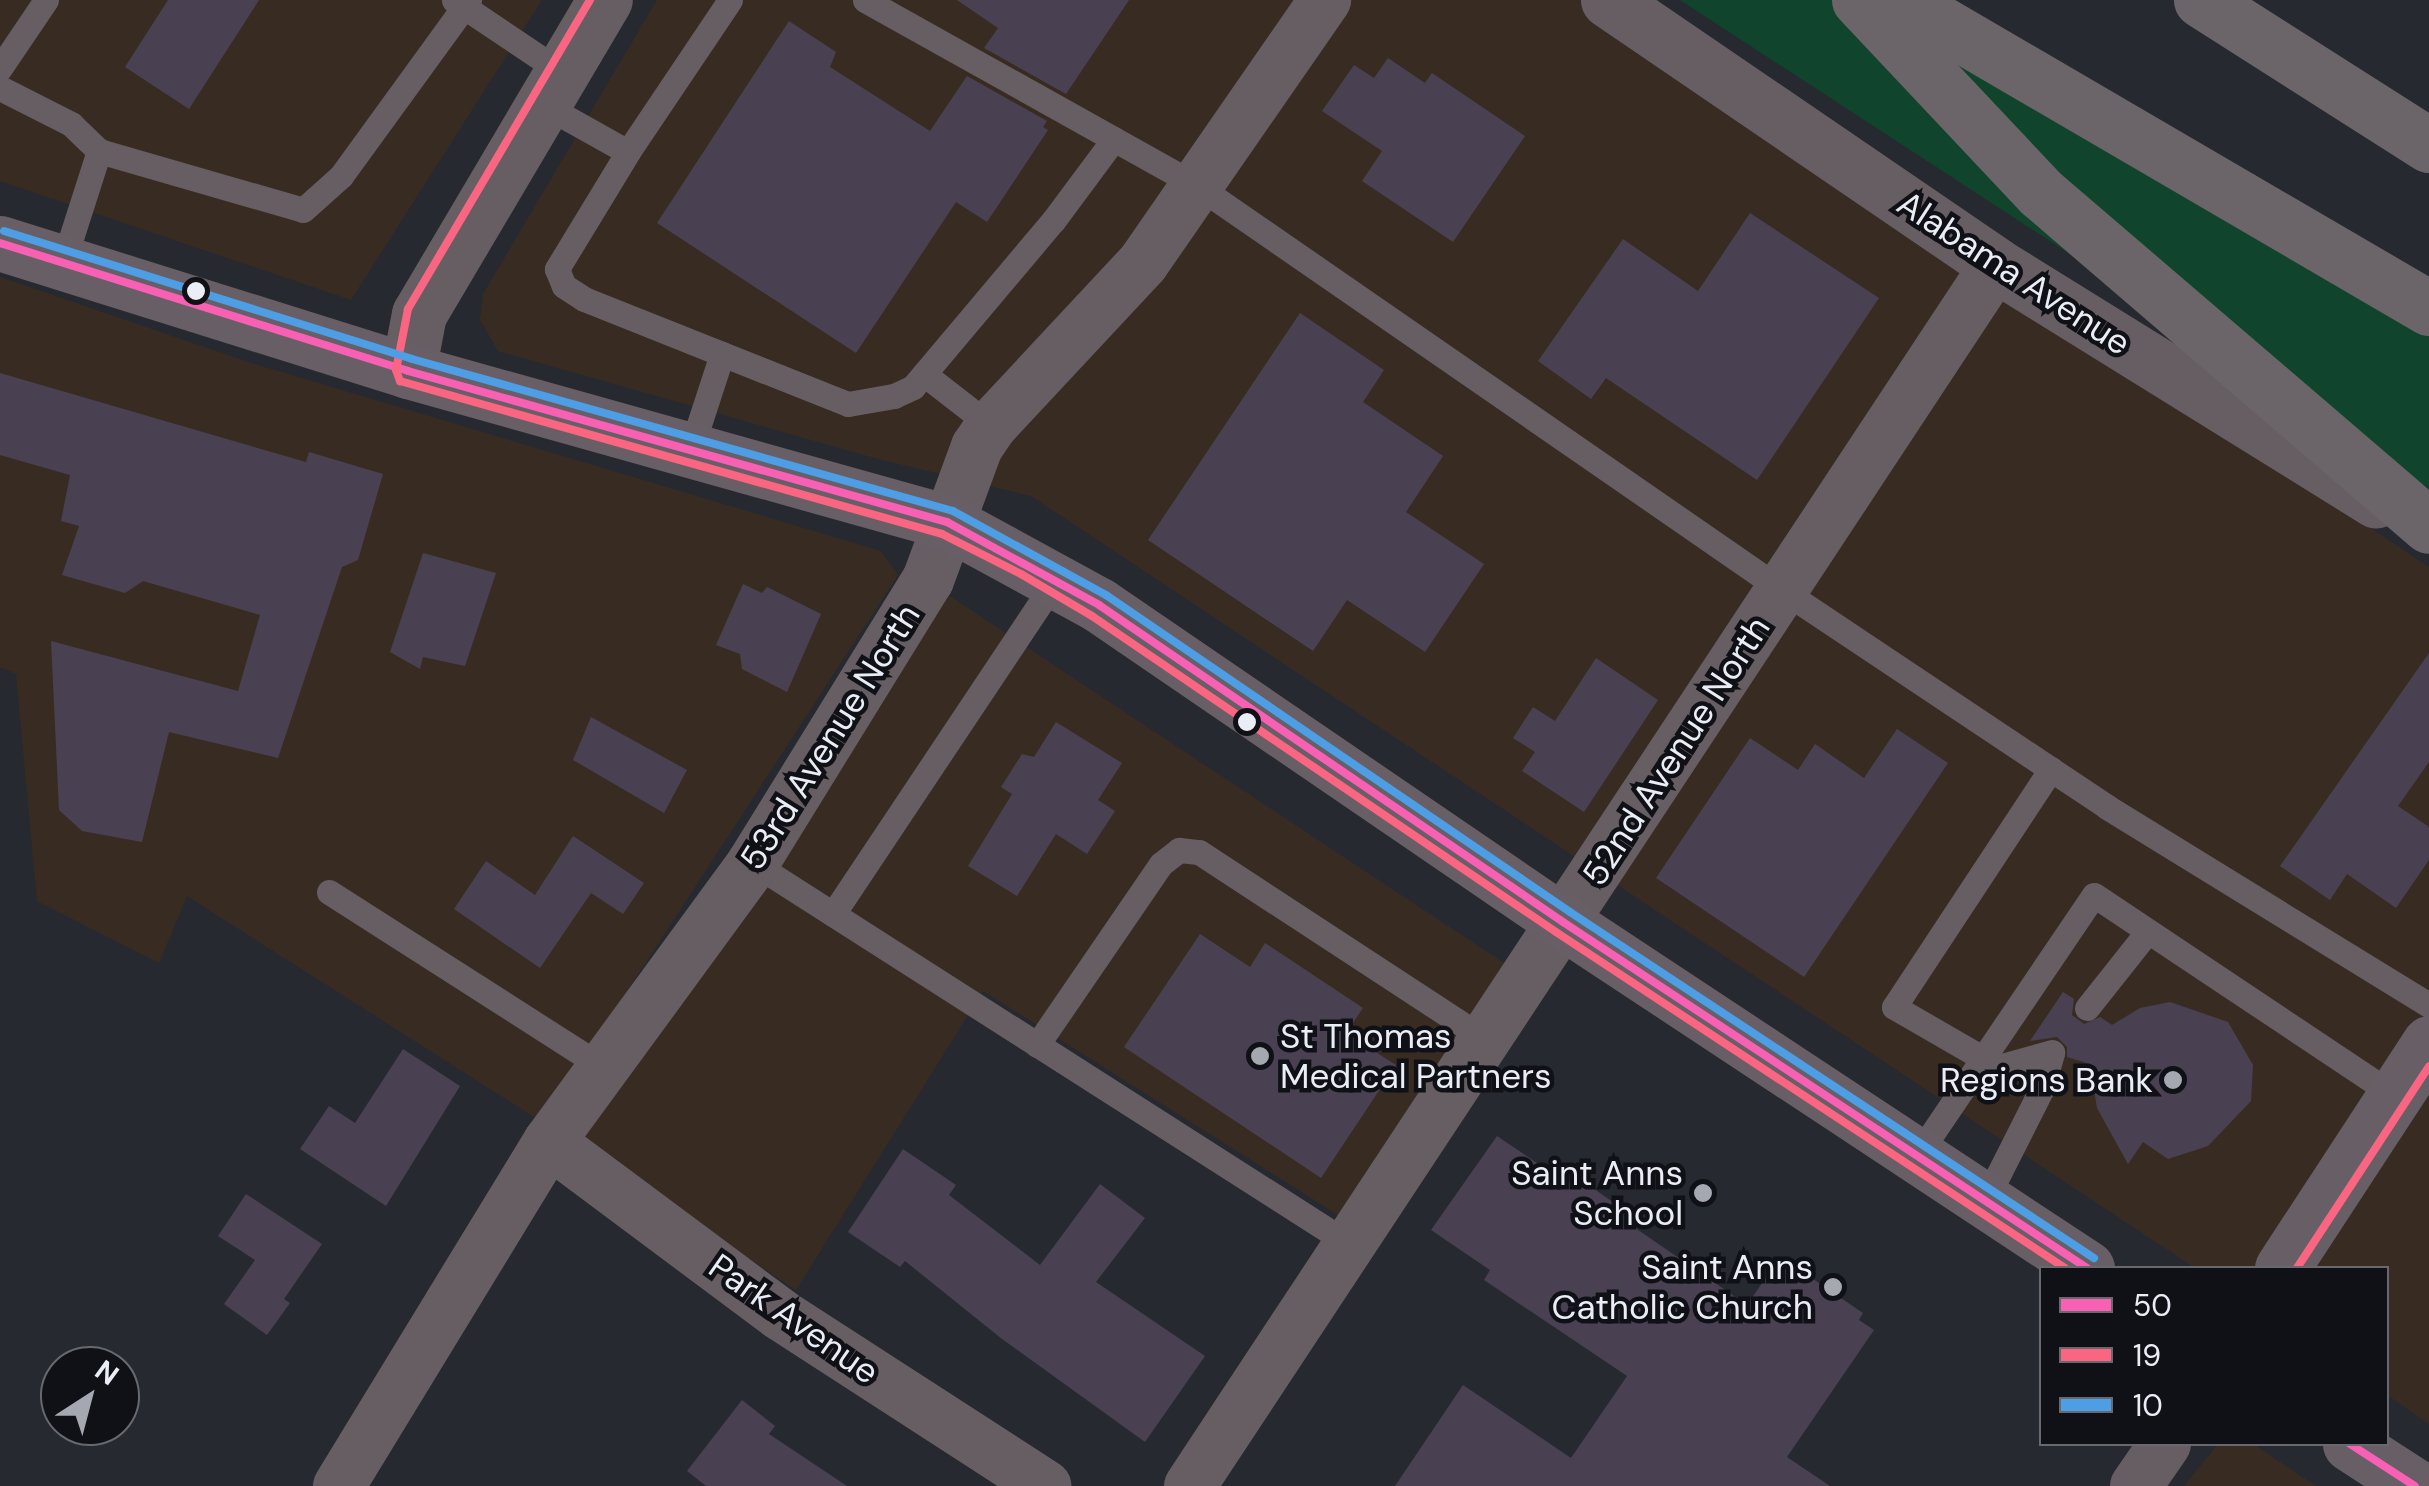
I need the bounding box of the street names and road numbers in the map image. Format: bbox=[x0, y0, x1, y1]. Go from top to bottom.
street label: Alabama Avenue bbox=[1890, 182, 2138, 364]
street label: 53rd Avenue North bbox=[731, 596, 929, 878]
street label: 52nd Avenue North bbox=[1573, 609, 1779, 893]
street label: Park Avenue bbox=[701, 1245, 887, 1393]

